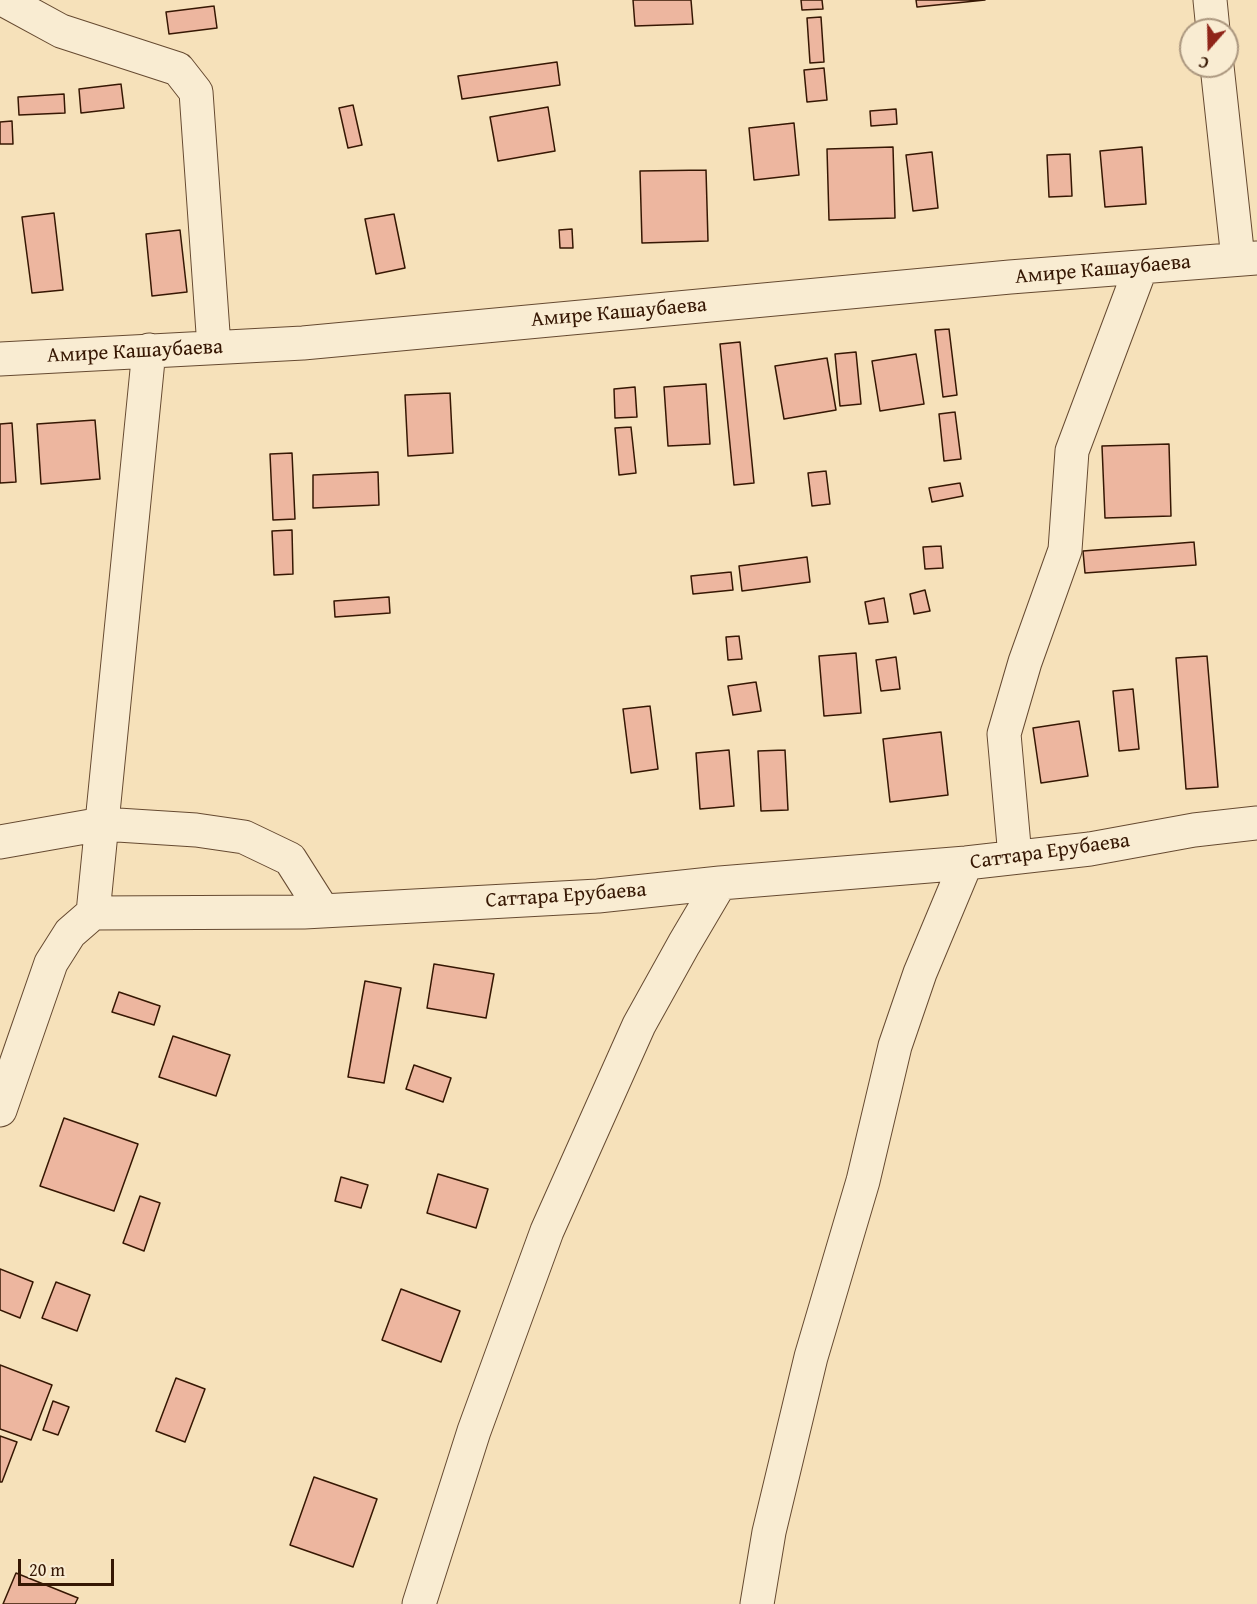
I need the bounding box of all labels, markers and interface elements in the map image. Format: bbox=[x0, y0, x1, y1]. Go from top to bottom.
north arrow bbox=[1179, 18, 1239, 78]
text: С bbox=[1195, 50, 1212, 76]
street label: Амире Кашаубаева bbox=[1014, 250, 1192, 290]
street label: Амире Кашаубаева bbox=[530, 293, 708, 333]
street label: Амире Кашаубаева bbox=[46, 335, 224, 369]
street label: Саттара Ерубаева bbox=[968, 828, 1132, 876]
street label: Саттара Ерубаева bbox=[485, 878, 647, 914]
scale bar bbox=[21, 1547, 117, 1585]
text: 20 m bbox=[29, 1556, 65, 1583]

